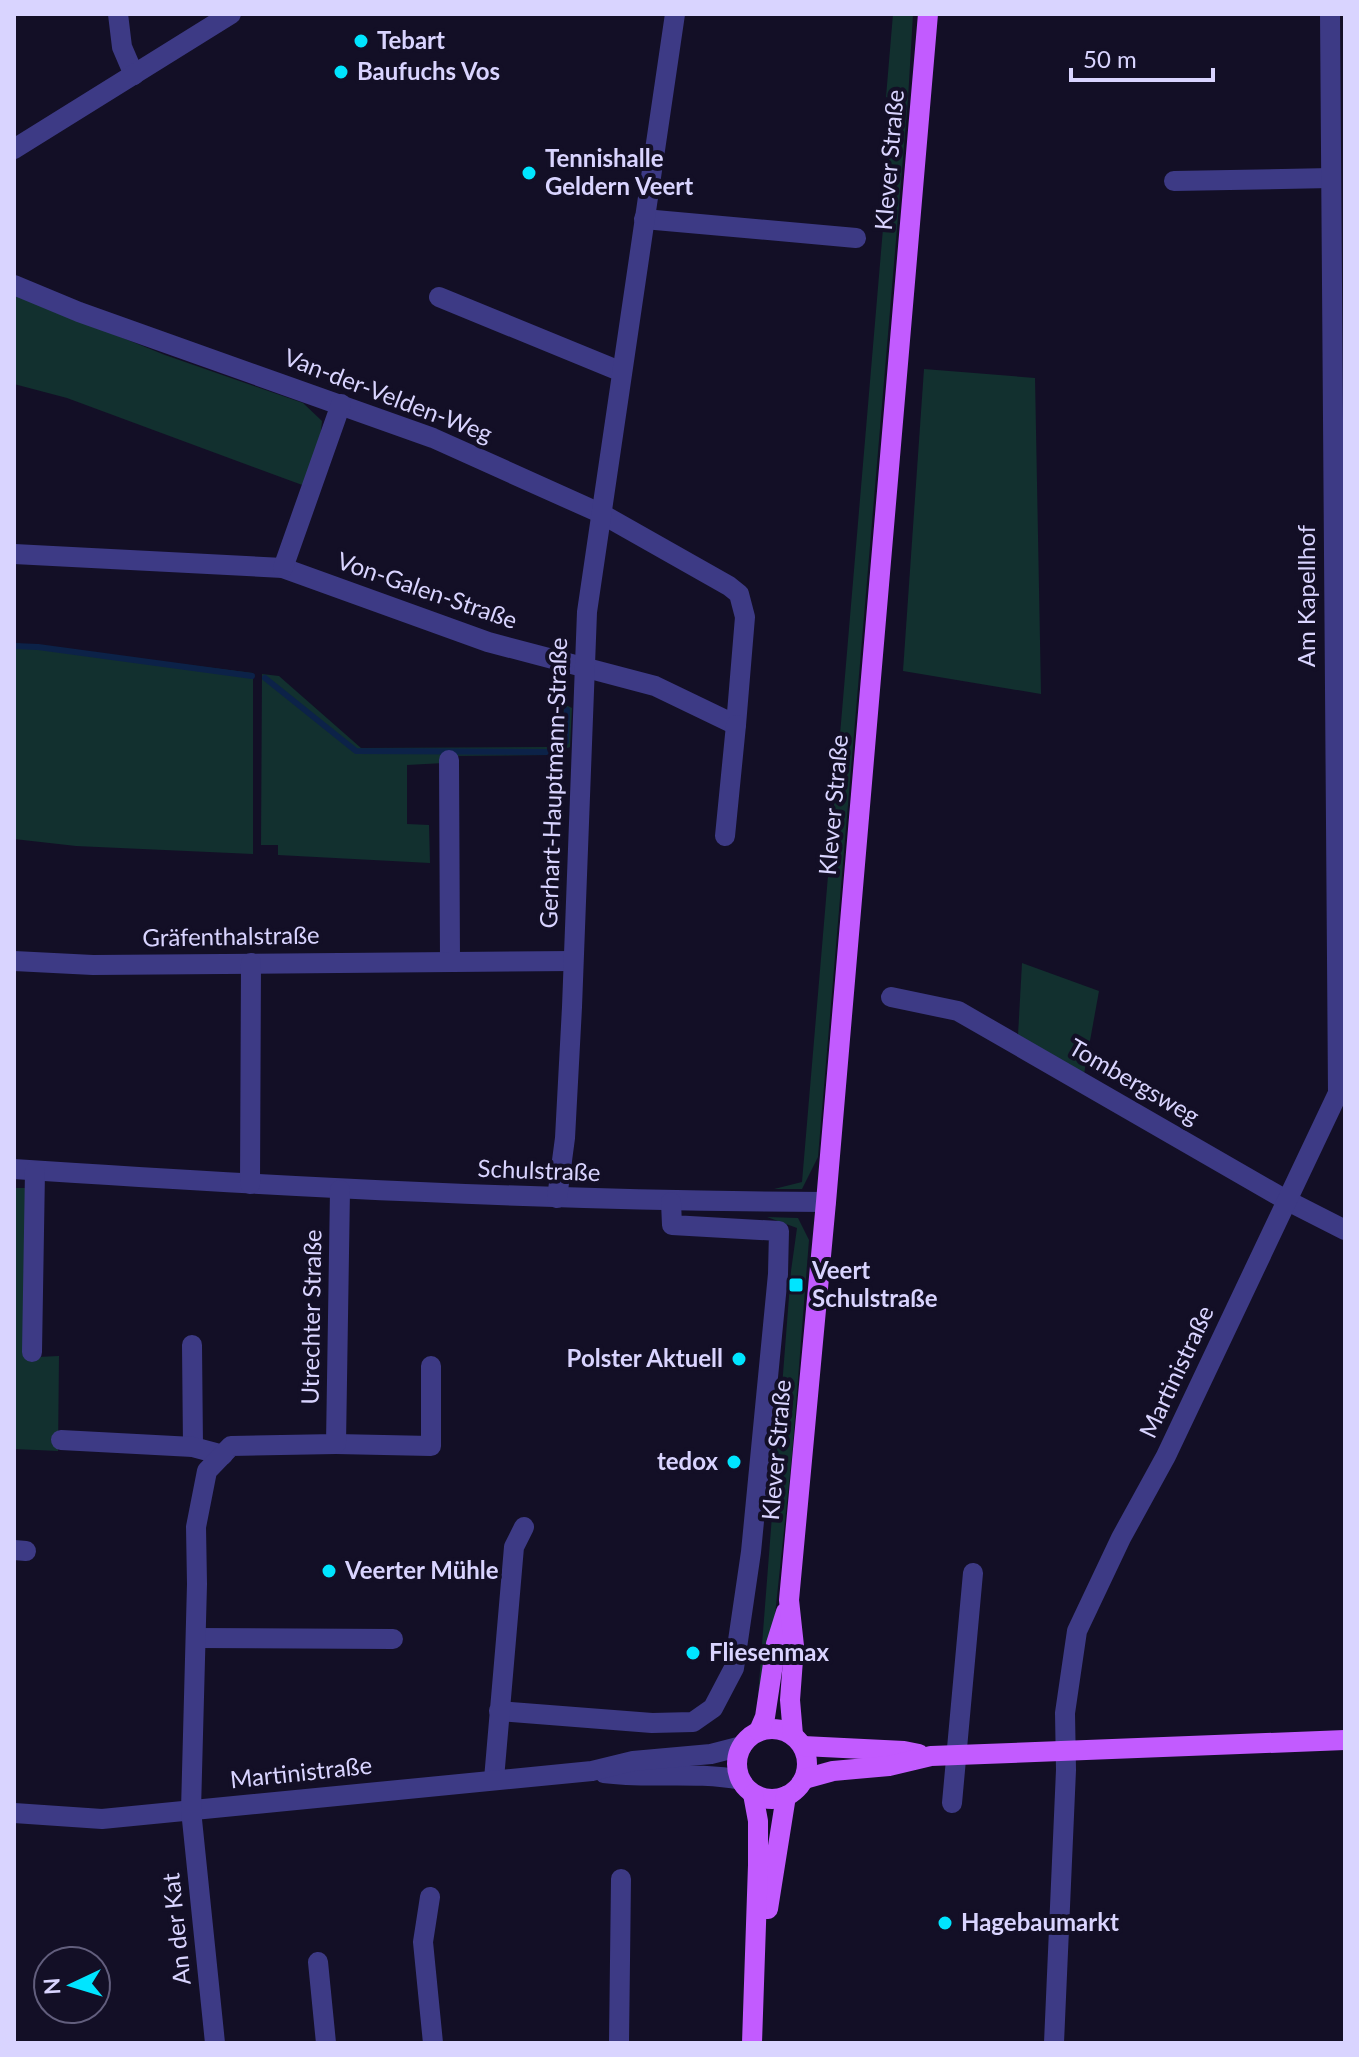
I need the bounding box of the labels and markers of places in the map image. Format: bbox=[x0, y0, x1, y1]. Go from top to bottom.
place label: Tebart bbox=[377, 25, 445, 54]
marker: Tebart bbox=[352, 32, 370, 50]
place label: Baufuchs Vos bbox=[357, 56, 500, 85]
marker: Baufuchs Vos bbox=[332, 63, 350, 81]
place label: Tennishalle Geldern Veert bbox=[545, 143, 693, 200]
marker: Tennishalle Geldern Veert bbox=[520, 164, 538, 182]
place label: Veert Schulstraße bbox=[811, 1255, 938, 1312]
marker: Veert Schulstraße bbox=[787, 1276, 805, 1294]
place label: Polster Aktuell bbox=[567, 1343, 723, 1372]
marker: Polster Aktuell bbox=[730, 1350, 748, 1368]
place label: tedox bbox=[657, 1446, 718, 1475]
marker: tedox bbox=[725, 1453, 743, 1471]
place label: Veerter Mühle bbox=[344, 1555, 499, 1584]
marker: Veerter Mühle bbox=[320, 1562, 338, 1580]
place label: Fliesenmax bbox=[709, 1637, 829, 1666]
marker: Fliesenmax bbox=[684, 1644, 702, 1662]
place label: Hagebaumarkt bbox=[961, 1907, 1119, 1936]
marker: Hagebaumarkt bbox=[936, 1914, 954, 1932]

